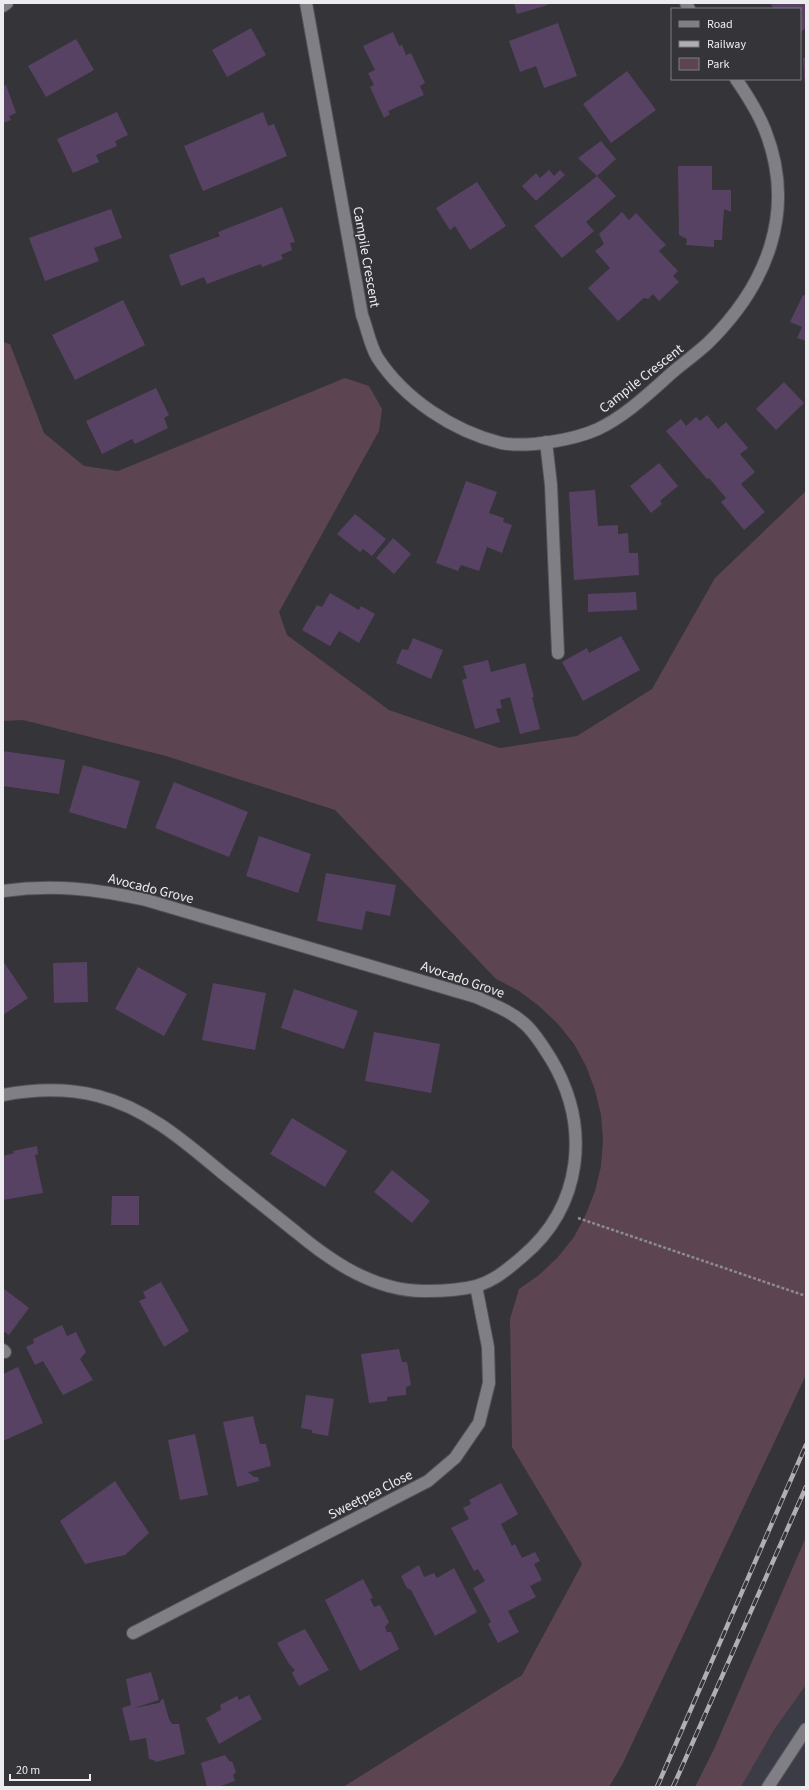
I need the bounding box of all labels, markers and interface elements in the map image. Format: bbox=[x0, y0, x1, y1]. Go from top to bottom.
legend bbox=[671, 8, 801, 80]
text: Road bbox=[707, 16, 733, 33]
text: Railway bbox=[707, 36, 746, 53]
text: Park bbox=[707, 56, 729, 73]
street label: Campile Crescent bbox=[347, 205, 385, 309]
street label: Campile Crescent bbox=[595, 339, 688, 418]
street label: Avocado Grove bbox=[106, 869, 196, 909]
street label: Avocado Grove bbox=[418, 956, 507, 1004]
street label: Sweetpea Close bbox=[325, 1465, 416, 1525]
scale bar bbox=[10, 1756, 90, 1782]
text: 20 m bbox=[16, 1762, 40, 1779]

